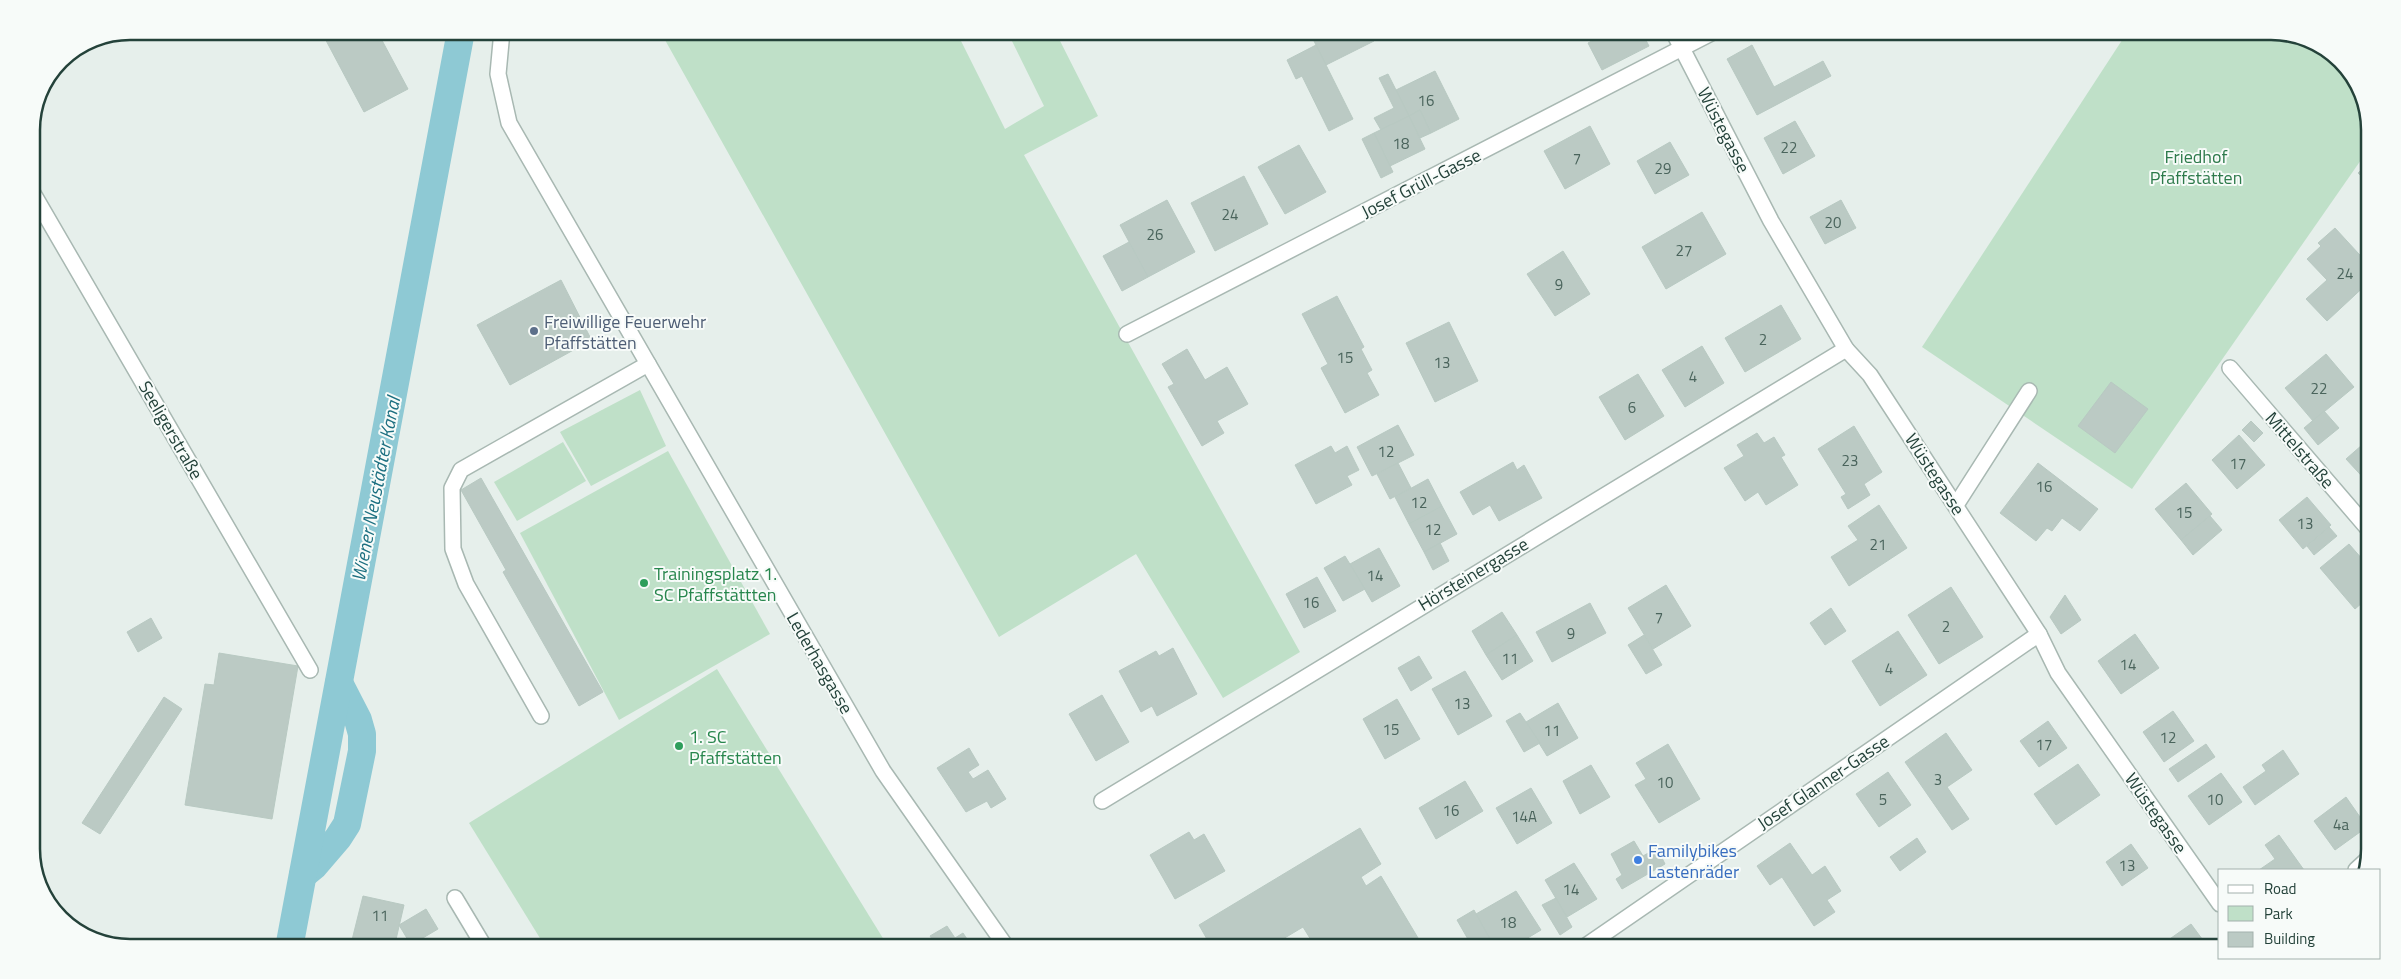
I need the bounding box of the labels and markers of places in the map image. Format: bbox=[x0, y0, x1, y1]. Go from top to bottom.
place label: Freiwillige Feuerwehr Pfaffstätten bbox=[544, 308, 706, 356]
marker: Freiwillige Feuerwehr Pfaffstätten bbox=[528, 325, 540, 337]
place label: Trainingsplatz 1. SC Pfaffstättten bbox=[654, 560, 777, 608]
marker: Trainingsplatz 1. SC Pfaffstättten bbox=[638, 577, 650, 589]
place label: 1. SC Pfaffstätten bbox=[689, 723, 782, 771]
marker: 1. SC Pfaffstätten bbox=[673, 740, 685, 752]
place label: Familybikes Lastenräder bbox=[1648, 837, 1739, 885]
marker: Familybikes Lastenräder bbox=[1632, 854, 1644, 866]

